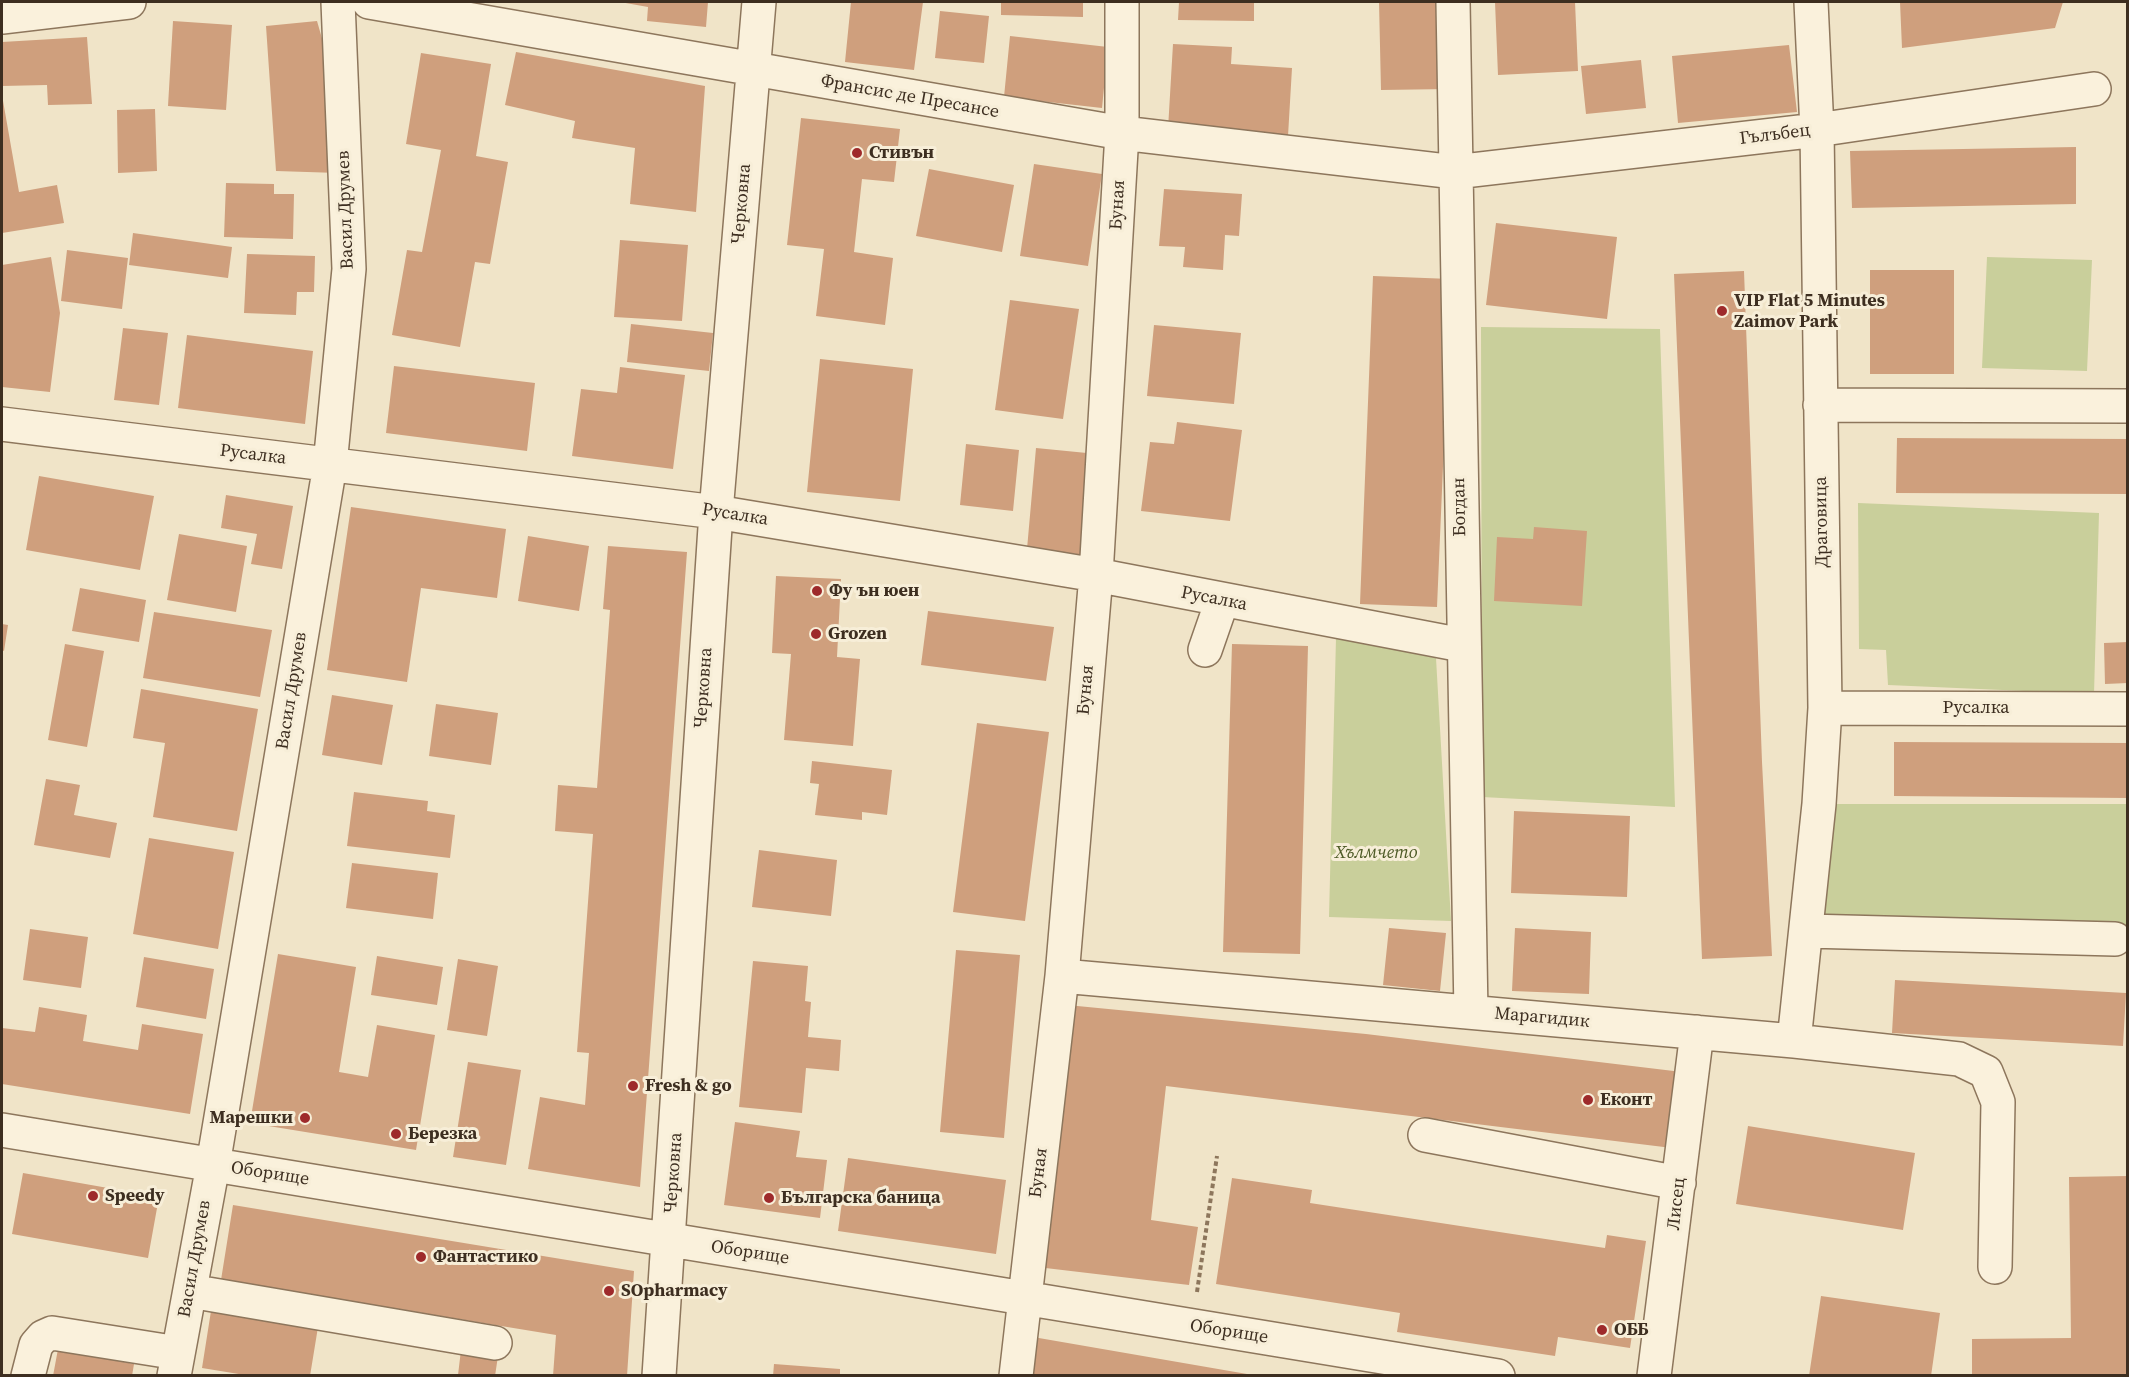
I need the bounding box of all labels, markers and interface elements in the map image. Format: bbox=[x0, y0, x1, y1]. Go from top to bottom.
street label: Франсис де Пресансе bbox=[819, 71, 1001, 123]
street label: Гълъбец bbox=[1738, 120, 1812, 150]
place label: Стивън bbox=[869, 142, 934, 164]
marker: Стивън bbox=[850, 146, 864, 160]
street label: Васил Друмев bbox=[333, 150, 359, 270]
street label: Черковна bbox=[728, 163, 756, 245]
street label: Буная bbox=[1106, 179, 1130, 231]
place label: VIP Flat 5 Minutes Zaimov Park bbox=[1734, 290, 1885, 332]
marker: VIP Flat 5 Minutes Zaimov Park bbox=[1715, 304, 1729, 318]
street label: Русалка bbox=[218, 440, 288, 470]
street label: Драговица bbox=[1810, 476, 1834, 568]
street label: Богдан bbox=[1449, 477, 1471, 537]
street label: Русалка bbox=[700, 499, 770, 531]
place label: Фу ън юен bbox=[829, 580, 919, 602]
street label: Русалка bbox=[1179, 582, 1249, 616]
marker: Фу ън юен bbox=[810, 584, 824, 598]
place label: Grozen bbox=[828, 623, 887, 645]
marker: Grozen bbox=[809, 627, 823, 641]
street label: Васил Друмев bbox=[272, 631, 312, 751]
street label: Черковна bbox=[690, 647, 718, 729]
street label: Буная bbox=[1073, 664, 1099, 716]
street label: Русалка bbox=[1942, 697, 2010, 719]
park label: Хълмчето bbox=[1334, 842, 1418, 864]
street label: Марагидик bbox=[1493, 1003, 1591, 1033]
place label: Fresh & go bbox=[645, 1075, 732, 1097]
marker: Fresh & go bbox=[626, 1079, 640, 1093]
place label: Еконт bbox=[1600, 1089, 1653, 1111]
marker: Еконт bbox=[1581, 1093, 1595, 1107]
place label: Марешки bbox=[210, 1107, 293, 1129]
marker: Марешки bbox=[298, 1111, 312, 1125]
place label: Березка bbox=[408, 1123, 477, 1145]
marker: Березка bbox=[389, 1127, 403, 1141]
street label: Черковна bbox=[660, 1132, 688, 1214]
street label: Буная bbox=[1025, 1147, 1053, 1199]
street label: Оборище bbox=[229, 1157, 311, 1191]
street label: Лисец bbox=[1663, 1176, 1691, 1232]
place label: Speedy bbox=[105, 1185, 165, 1207]
place label: Българска баница bbox=[781, 1187, 941, 1209]
marker: Speedy bbox=[86, 1189, 100, 1203]
marker: Българска баница bbox=[762, 1191, 776, 1205]
street label: Васил Друмев bbox=[174, 1199, 216, 1319]
street label: Оборище bbox=[709, 1236, 791, 1270]
place label: Фантастико bbox=[433, 1246, 538, 1268]
marker: Фантастико bbox=[414, 1250, 428, 1264]
place label: SOpharmacy bbox=[621, 1280, 728, 1302]
marker: SOpharmacy bbox=[602, 1284, 616, 1298]
street label: Оборище bbox=[1188, 1315, 1270, 1349]
place label: ОББ bbox=[1614, 1319, 1649, 1341]
marker: ОББ bbox=[1595, 1323, 1609, 1337]

